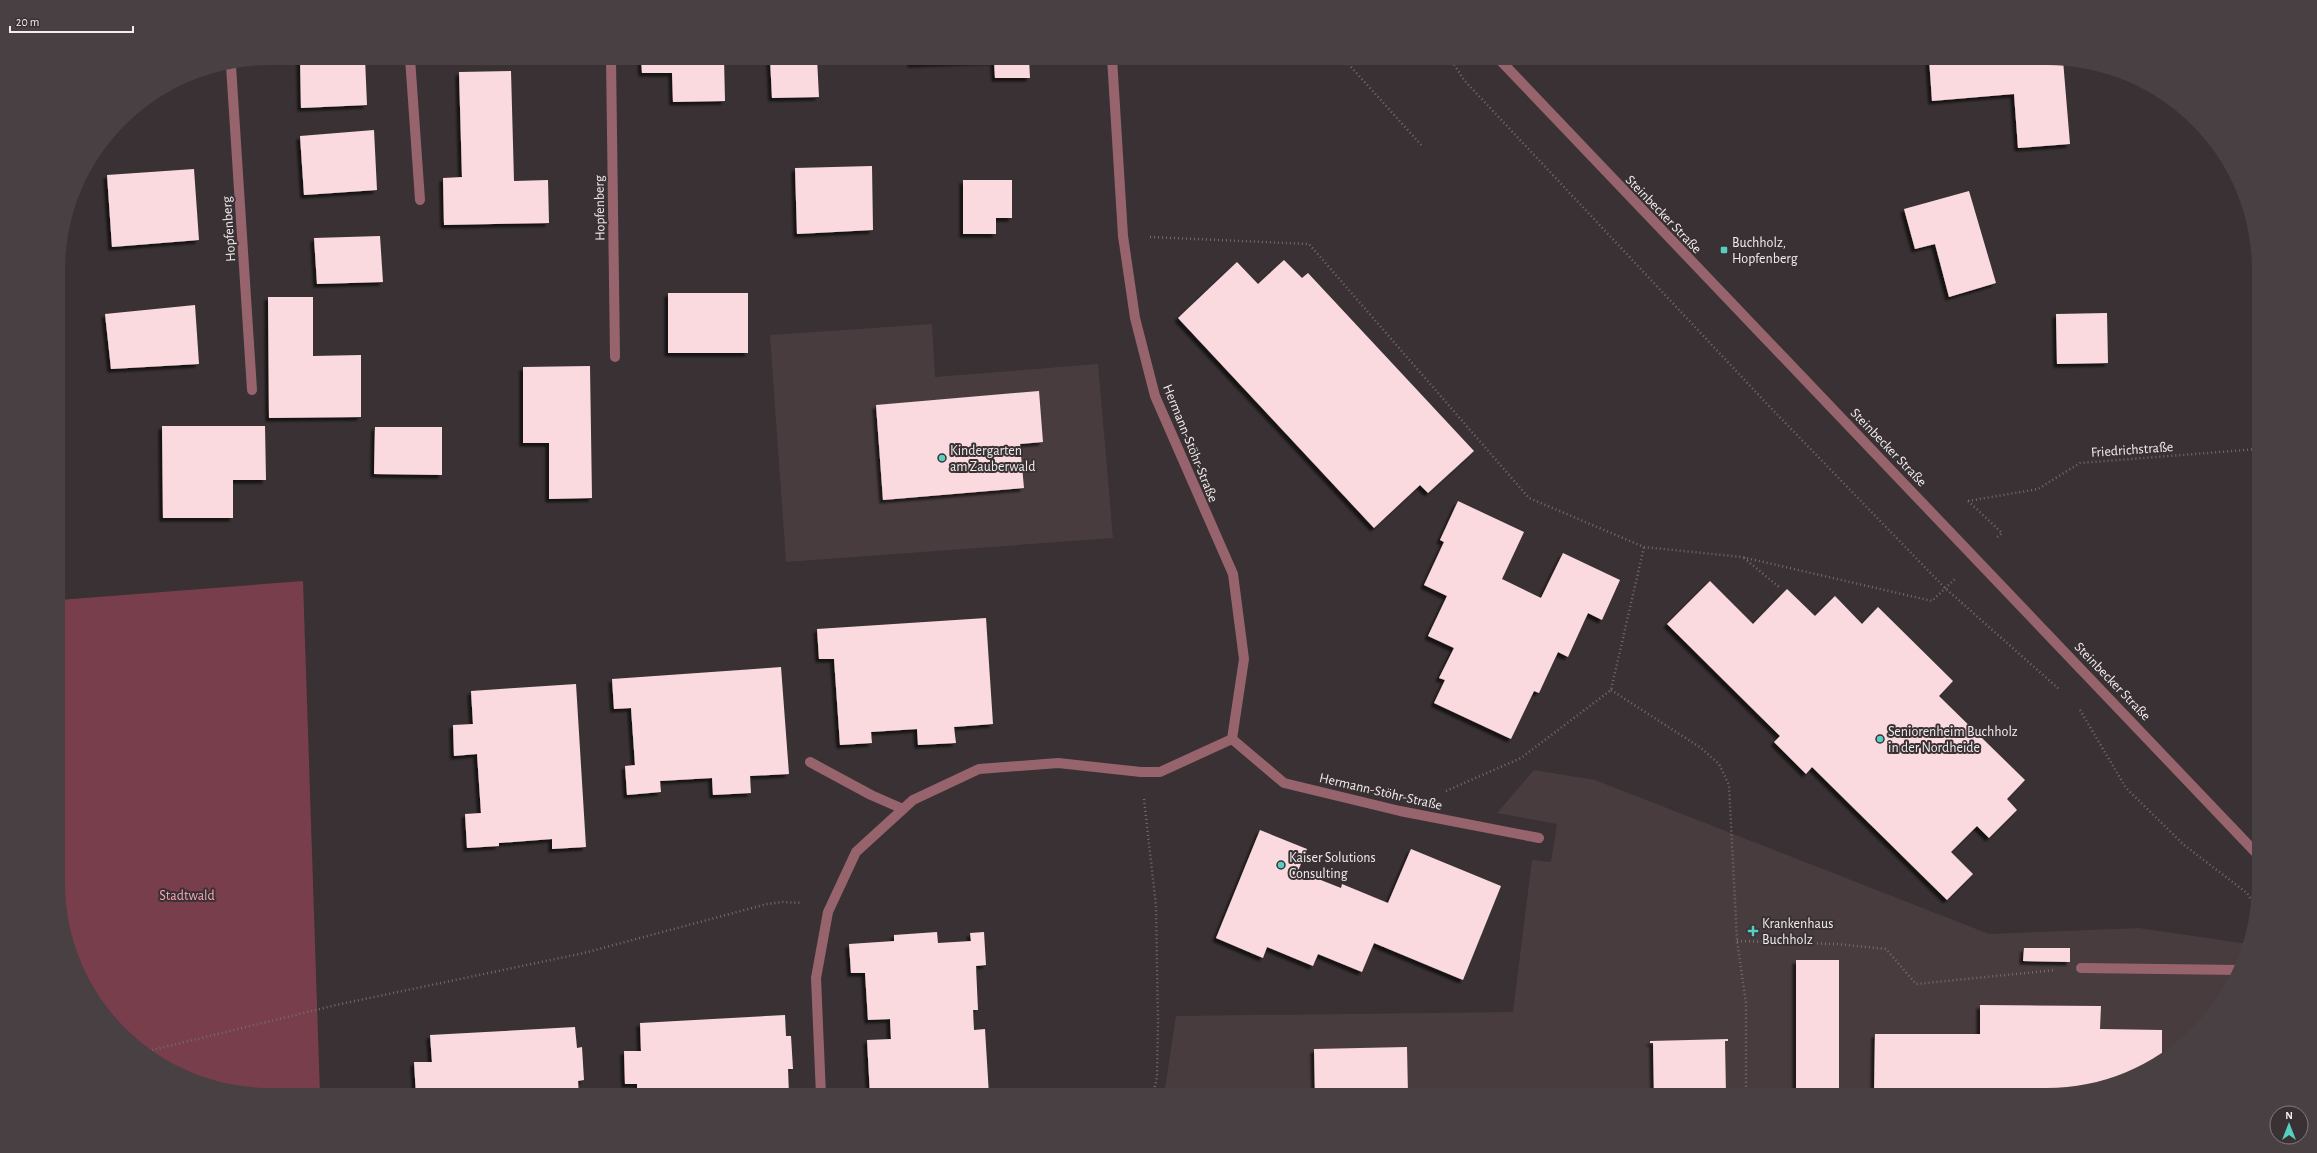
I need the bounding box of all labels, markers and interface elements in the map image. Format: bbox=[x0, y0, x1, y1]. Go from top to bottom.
scale bar bbox=[10, 8, 133, 34]
text: 20 m bbox=[16, 16, 39, 28]
street label: Steinbecker Straße bbox=[1623, 173, 1704, 256]
street label: Hopfenberg bbox=[592, 175, 608, 241]
street label: Hopfenberg bbox=[220, 196, 238, 262]
place label: Buchholz, Hopfenberg bbox=[1732, 236, 1798, 266]
marker: Buchholz, Hopfenberg bbox=[1719, 245, 1729, 255]
street label: Hermann-Stöhr-Straße bbox=[1160, 382, 1220, 504]
street label: Steinbecker Straße bbox=[1848, 406, 1929, 489]
street label: Friedrichstraße bbox=[2090, 440, 2174, 460]
place label: Kindergarten am Zauberwald bbox=[950, 444, 1036, 474]
marker: Kindergarten am Zauberwald bbox=[937, 453, 947, 463]
street label: Steinbecker Straße bbox=[2072, 640, 2153, 723]
place label: Seniorenheim Buchholz in der Nordheide bbox=[1888, 725, 2018, 755]
marker: Seniorenheim Buchholz in der Nordheide bbox=[1875, 734, 1885, 744]
street label: Hermann-Stöhr-Straße bbox=[1318, 771, 1444, 813]
place label: Kaiser Solutions Consulting bbox=[1289, 851, 1376, 881]
marker: Kaiser Solutions Consulting bbox=[1276, 860, 1286, 870]
park label: Stadtwald bbox=[159, 889, 215, 903]
place label: Krankenhaus Buchholz bbox=[1762, 917, 1833, 947]
marker: Krankenhaus Buchholz bbox=[1747, 925, 1759, 937]
north arrow bbox=[2269, 1105, 2309, 1145]
text: N bbox=[2285, 1110, 2293, 1121]

